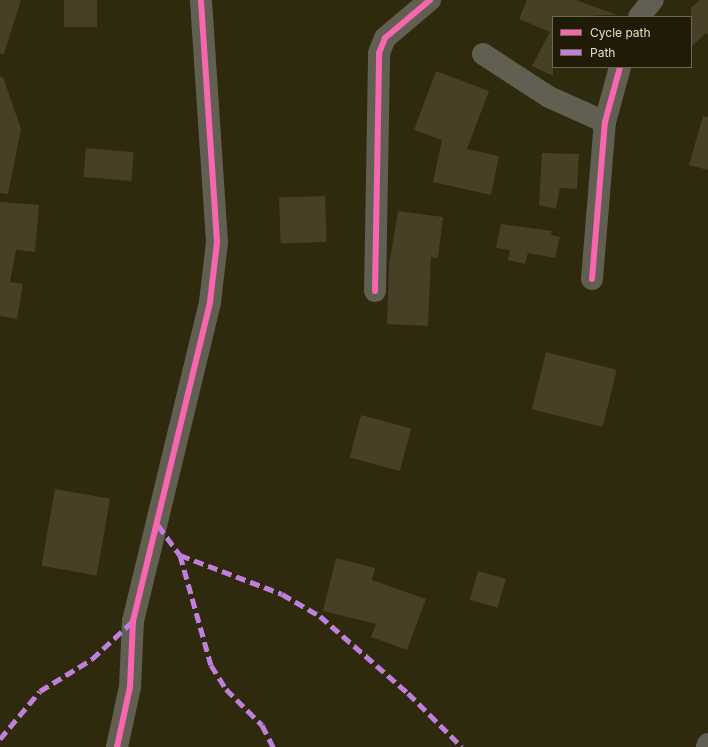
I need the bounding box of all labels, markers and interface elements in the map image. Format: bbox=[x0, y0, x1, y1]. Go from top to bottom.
legend bbox=[552, 16, 692, 68]
text: Cycle path bbox=[590, 25, 651, 40]
text: Path bbox=[590, 45, 615, 60]

